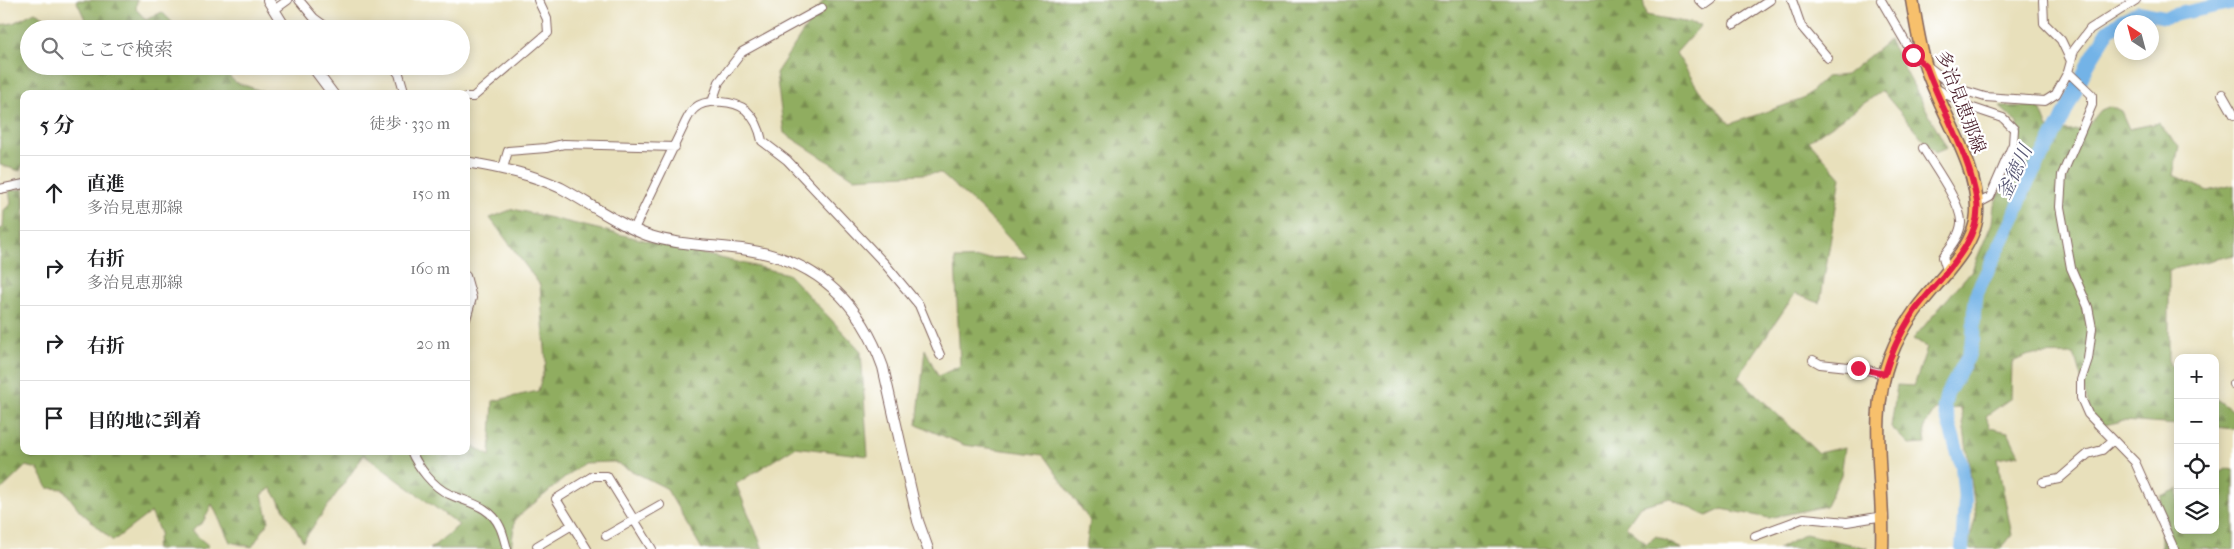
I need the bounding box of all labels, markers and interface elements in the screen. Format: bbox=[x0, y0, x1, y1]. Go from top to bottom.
north arrow bbox=[2114, 15, 2159, 60]
search box bbox=[20, 20, 470, 75]
icon: search bbox=[38, 34, 66, 62]
text: ここで検索 bbox=[78, 39, 173, 61]
route start bbox=[1902, 44, 1925, 67]
street label: 多治見恵那線 bbox=[1931, 48, 1990, 156]
text: 5 分 bbox=[40, 113, 75, 137]
text: 徒歩 · 330 m bbox=[369, 114, 450, 133]
water label: 釜徳川 bbox=[1993, 140, 2038, 203]
text: 直進 bbox=[87, 173, 125, 195]
icon: ahead bbox=[40, 179, 68, 207]
text: 150 m bbox=[412, 184, 450, 203]
text: 多治見恵那線 bbox=[87, 198, 183, 217]
text: 右折 bbox=[87, 248, 125, 270]
icon: right bbox=[40, 254, 68, 282]
text: 160 m bbox=[410, 259, 450, 278]
text: 多治見恵那線 bbox=[87, 273, 183, 292]
icon: right bbox=[40, 329, 68, 357]
text: 20 m bbox=[416, 334, 450, 353]
text: 右折 bbox=[87, 335, 125, 357]
map controls bbox=[2174, 354, 2219, 534]
button: + bbox=[2174, 354, 2219, 399]
route end bbox=[1847, 357, 1870, 380]
button: − bbox=[2174, 399, 2219, 444]
icon: arrive bbox=[40, 404, 68, 432]
text: 目的地に到着 bbox=[87, 410, 201, 432]
button: locate bbox=[2174, 444, 2219, 489]
button: layers bbox=[2174, 489, 2219, 534]

